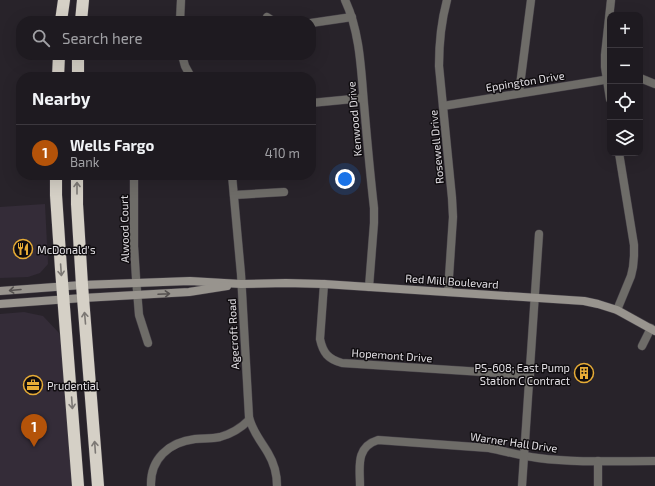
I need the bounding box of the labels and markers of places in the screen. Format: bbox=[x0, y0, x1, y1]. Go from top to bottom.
restaurant icon: McDonald's bbox=[12, 238, 34, 260]
place label: McDonald's bbox=[37, 243, 96, 256]
place label: PS-608; East Pump Station C Contract bbox=[475, 361, 570, 387]
building icon: PS-608; East Pump Station C Contract bbox=[573, 362, 595, 384]
office icon: Prudential bbox=[22, 374, 44, 396]
place label: Prudential bbox=[47, 379, 100, 392]
pin: 1 bbox=[21, 414, 47, 447]

